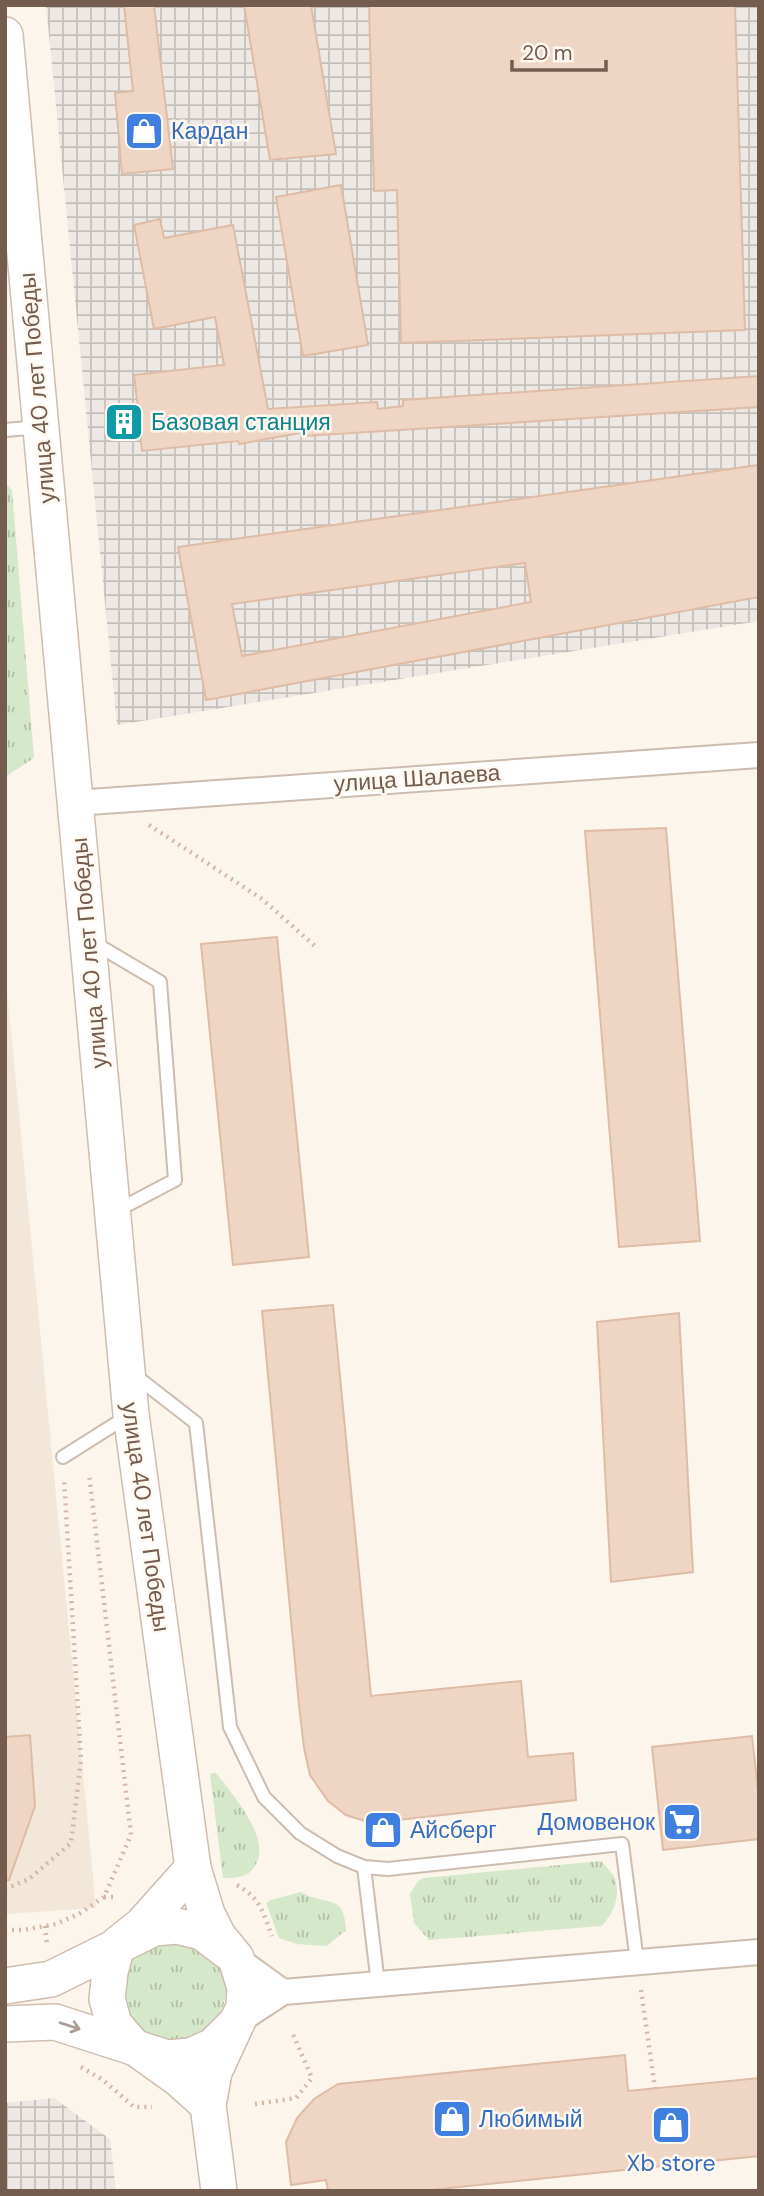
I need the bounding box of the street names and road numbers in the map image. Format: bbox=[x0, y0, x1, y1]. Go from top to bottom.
street label: улица 40 лет Победы bbox=[12, 271, 62, 505]
street label: улица Шалаева bbox=[333, 757, 502, 799]
street label: улица 40 лет Победы bbox=[64, 836, 114, 1070]
street label: улица 40 лет Победы bbox=[115, 1400, 177, 1634]

